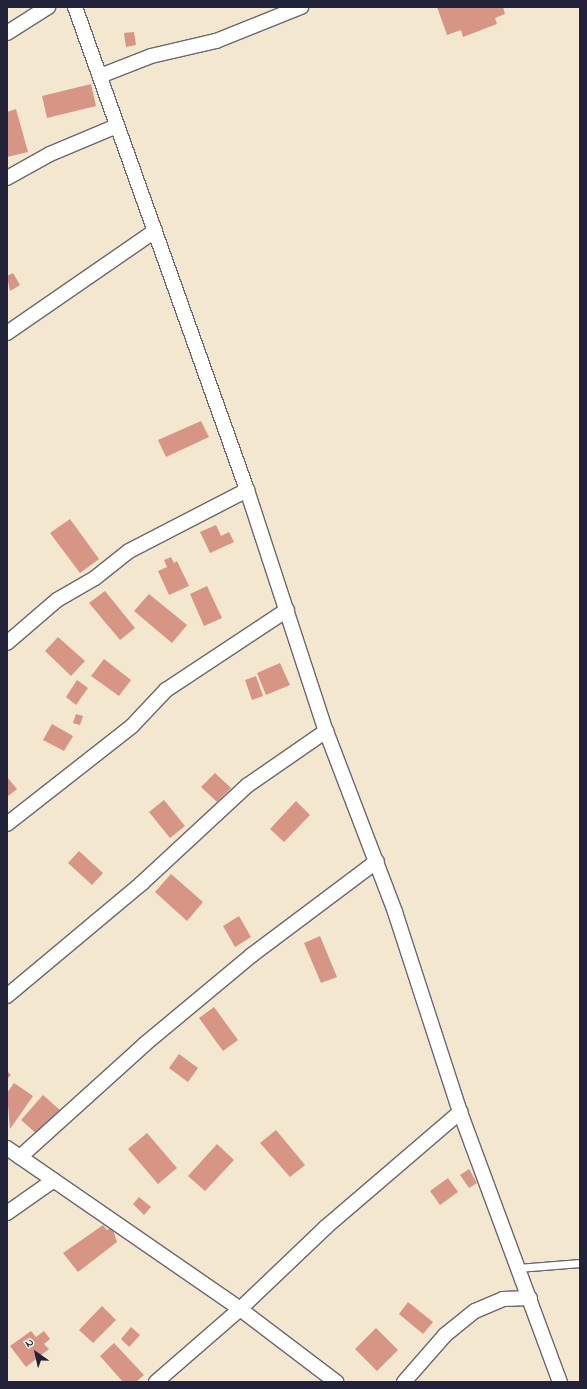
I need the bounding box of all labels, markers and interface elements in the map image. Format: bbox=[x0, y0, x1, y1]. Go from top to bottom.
north arrow bbox=[16, 1333, 56, 1373]
text: N bbox=[22, 1334, 37, 1352]

